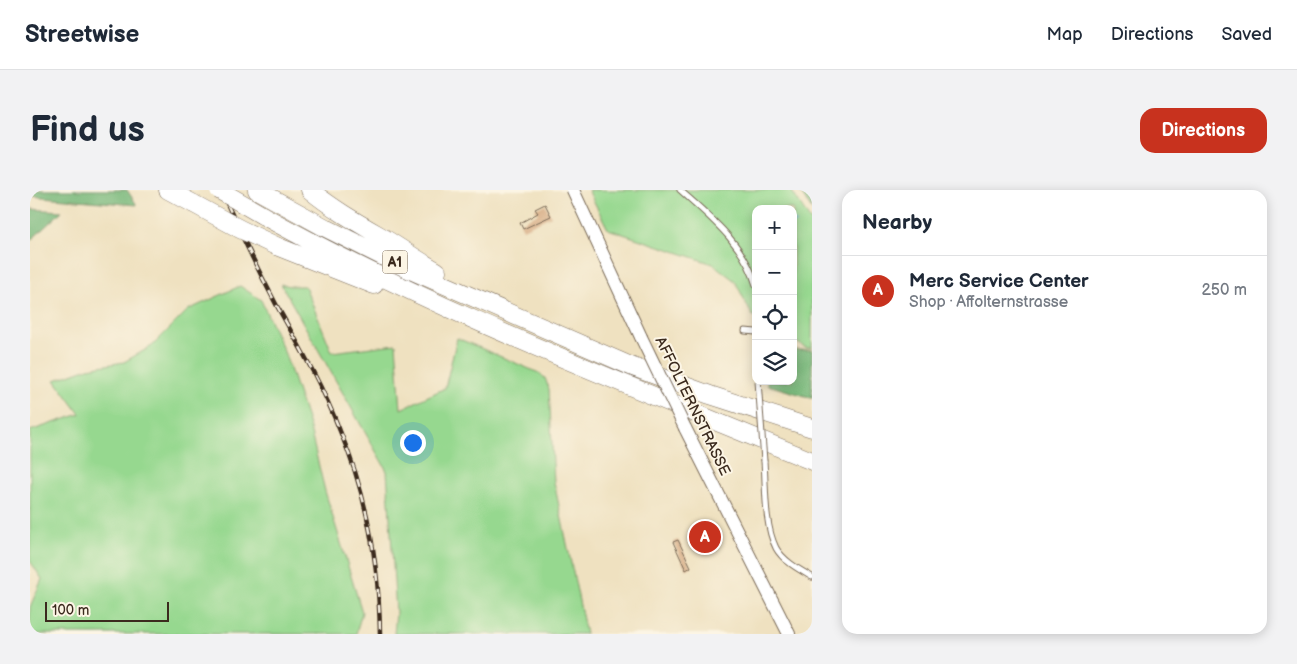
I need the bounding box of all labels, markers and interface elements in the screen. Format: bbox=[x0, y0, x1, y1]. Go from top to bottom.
text: Streetwise bbox=[25, 20, 139, 49]
text: Map bbox=[1047, 24, 1083, 45]
text: Directions bbox=[1111, 24, 1193, 45]
text: Saved bbox=[1221, 24, 1272, 45]
button: Directions bbox=[1140, 108, 1267, 153]
text: Find us bbox=[30, 109, 145, 152]
map controls bbox=[752, 205, 797, 385]
button: + bbox=[752, 205, 797, 250]
text: Nearby bbox=[862, 210, 932, 235]
button: − bbox=[752, 250, 797, 295]
road number: A1 bbox=[382, 251, 408, 274]
text: Merc Service Center bbox=[909, 270, 1089, 293]
text: A bbox=[873, 281, 883, 300]
text: 250 m bbox=[1201, 281, 1247, 300]
text: Shop · Affolternstrasse bbox=[909, 293, 1068, 312]
button: locate bbox=[752, 295, 797, 340]
street label: AFFOLTERNSTRASSE bbox=[651, 334, 735, 479]
button: layers bbox=[752, 340, 797, 385]
your location bbox=[400, 430, 426, 456]
pin: A bbox=[689, 518, 721, 556]
scale bar bbox=[45, 599, 169, 622]
text: 100 m bbox=[52, 602, 89, 619]

